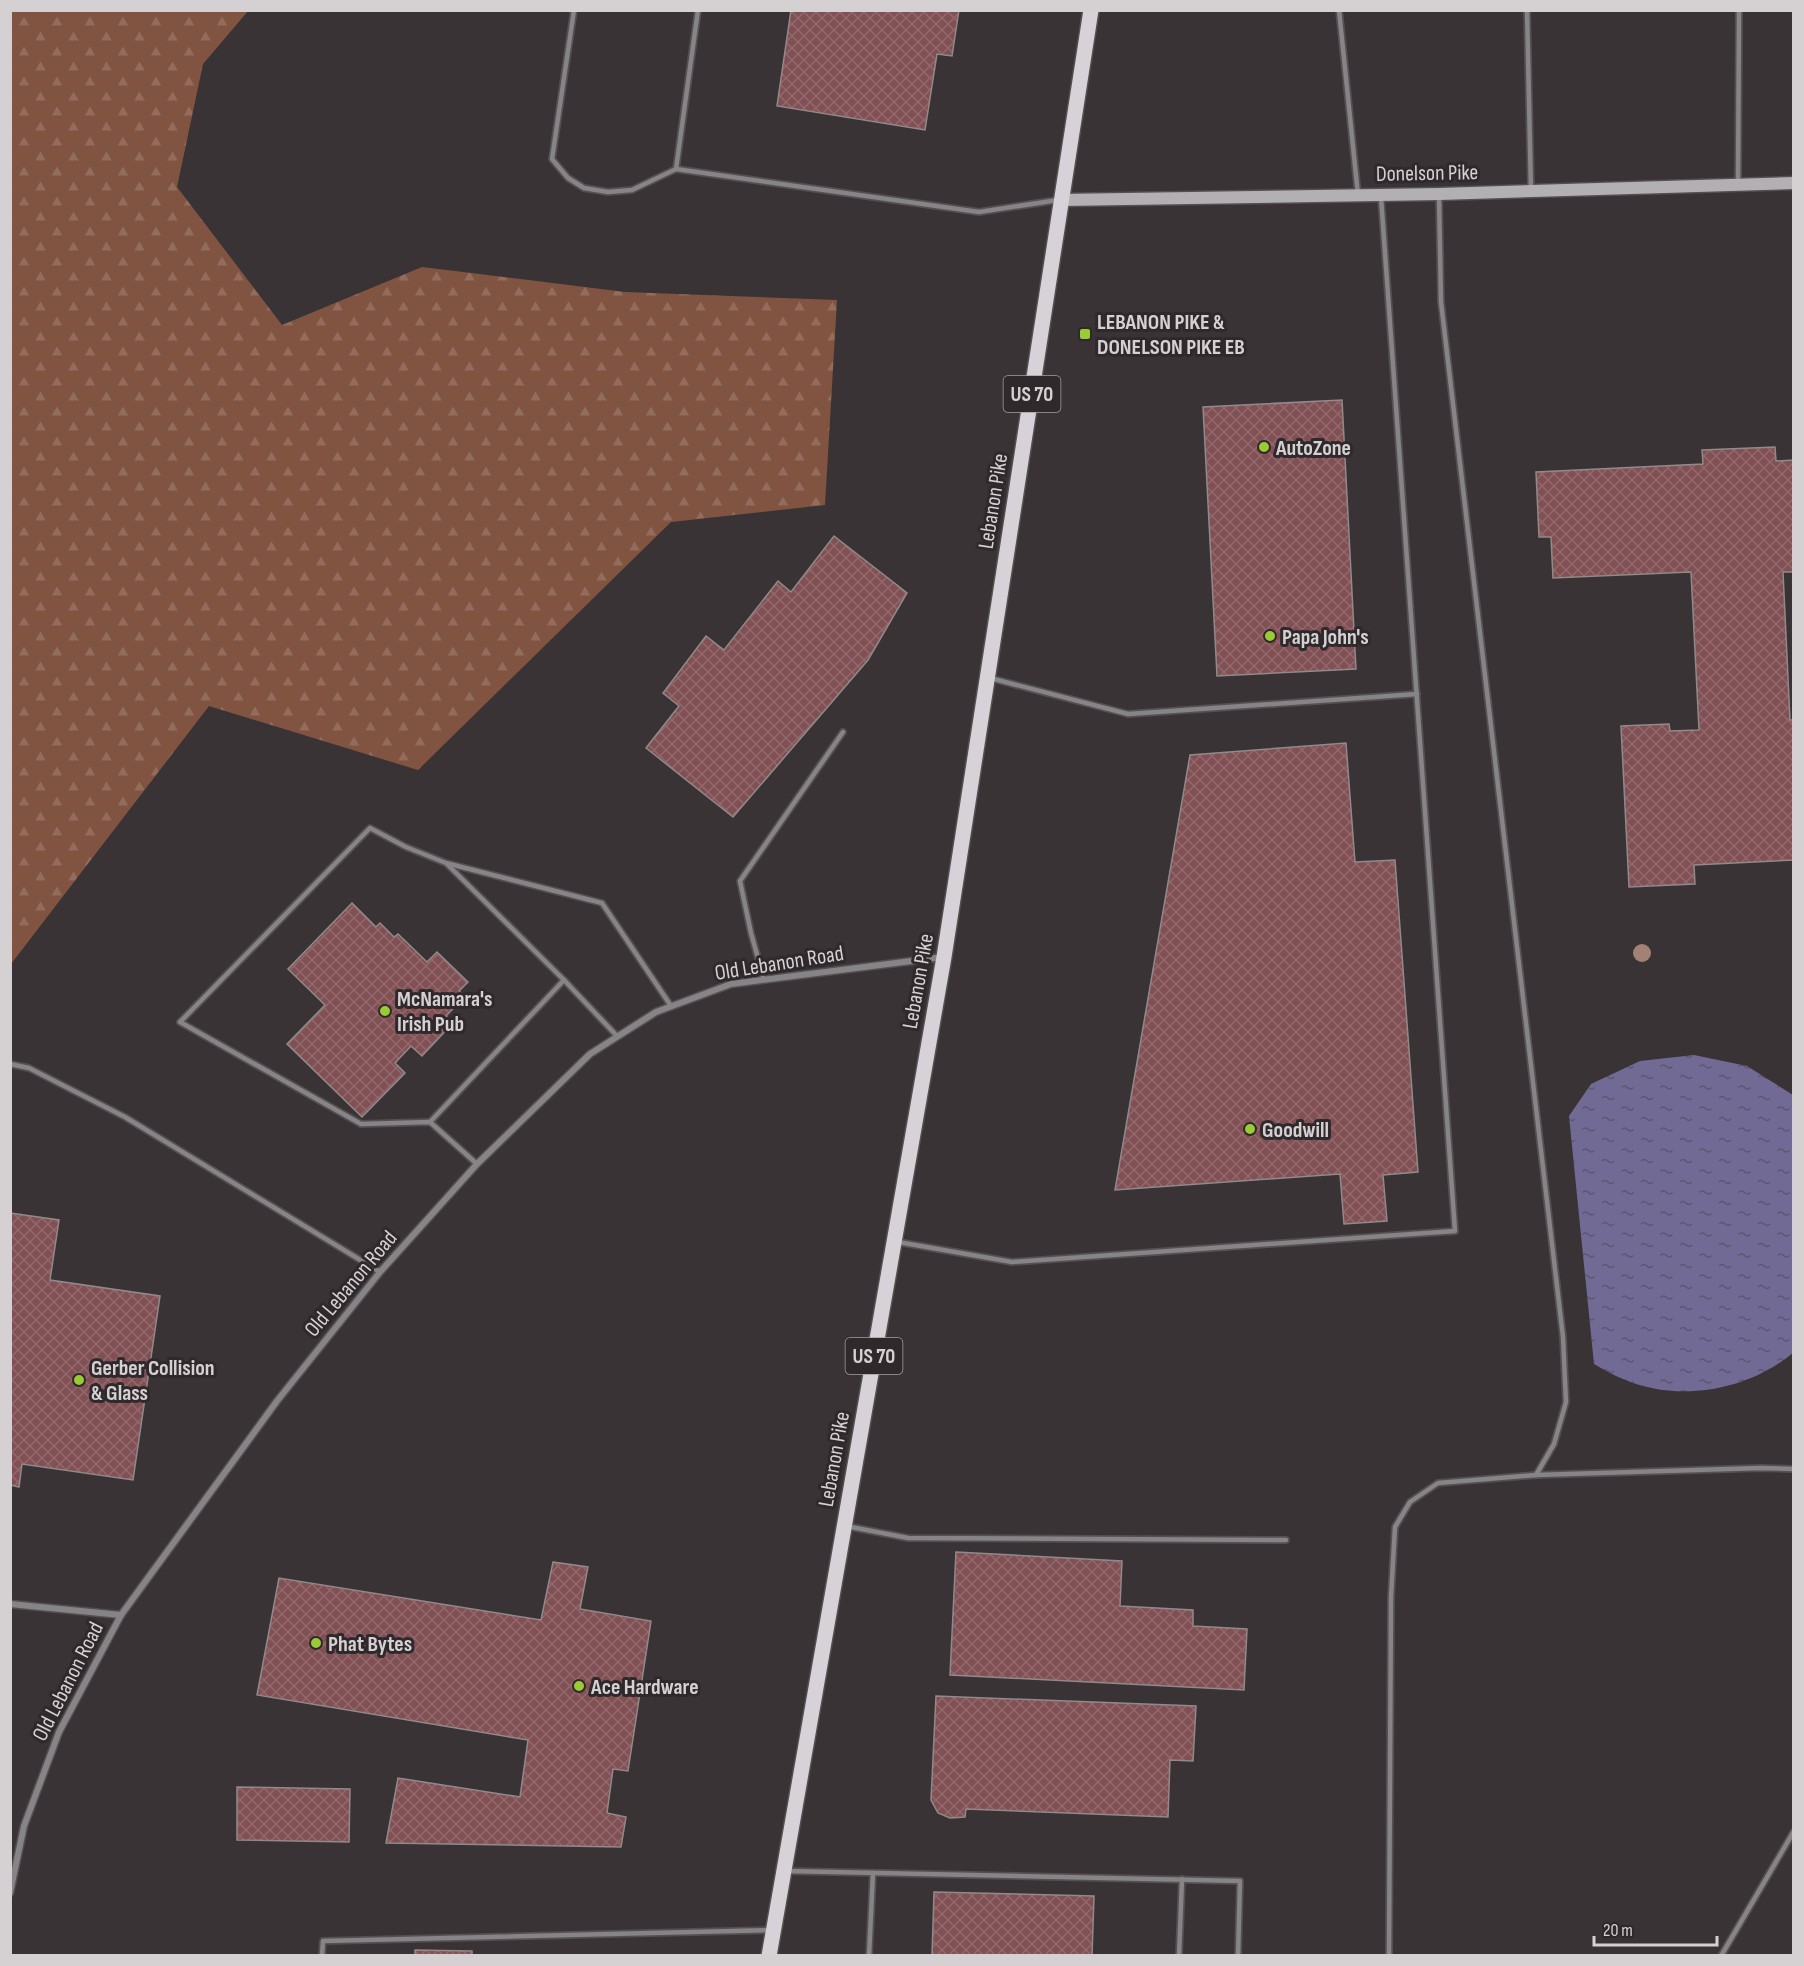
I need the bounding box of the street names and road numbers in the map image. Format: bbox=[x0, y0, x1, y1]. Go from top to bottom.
street label: Donelson Pike bbox=[1376, 159, 1479, 188]
road number: US 70 bbox=[1004, 376, 1060, 412]
street label: Lebanon Pike bbox=[973, 452, 1014, 551]
street label: Lebanon Pike bbox=[897, 932, 940, 1031]
street label: Old Lebanon Road bbox=[713, 940, 846, 987]
street label: Old Lebanon Road bbox=[299, 1225, 403, 1342]
road number: US 70 bbox=[846, 1338, 902, 1374]
street label: Lebanon Pike bbox=[813, 1410, 856, 1509]
street label: Old Lebanon Road bbox=[27, 1618, 110, 1746]

